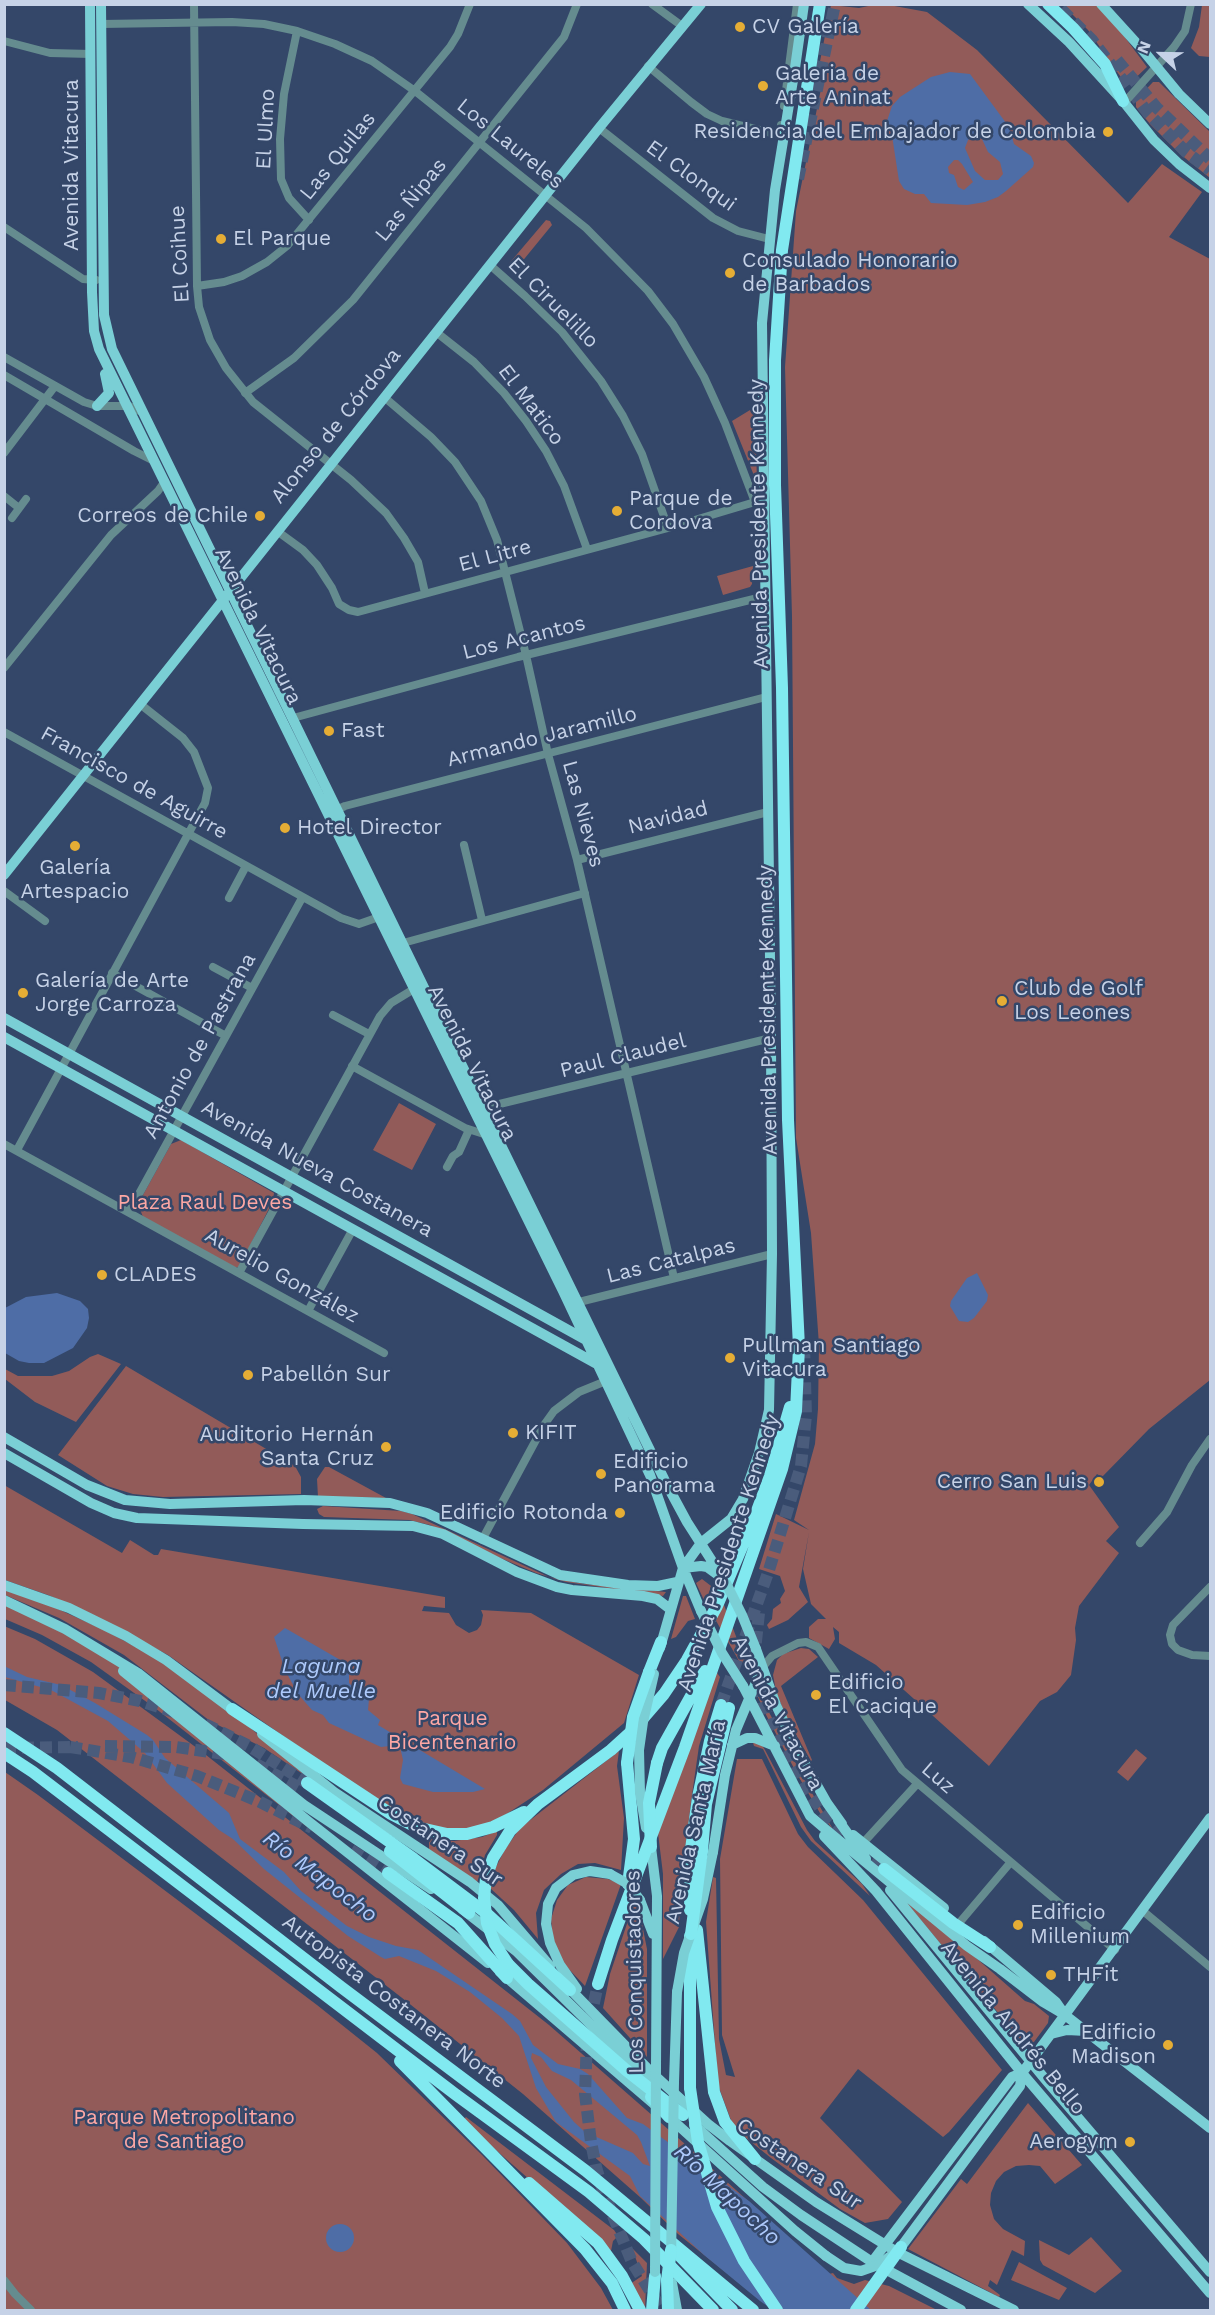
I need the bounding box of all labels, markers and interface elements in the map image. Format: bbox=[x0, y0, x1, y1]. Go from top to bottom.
place label: CV Galería bbox=[752, 14, 859, 40]
marker: CV Galería bbox=[733, 20, 747, 34]
north arrow bbox=[1131, 24, 1191, 84]
text: N bbox=[1133, 38, 1155, 56]
place label: Galeria de Arte Aninat bbox=[775, 61, 891, 111]
street label: Avenida Vitacura bbox=[59, 79, 85, 251]
marker: Galeria de Arte Aninat bbox=[756, 79, 770, 93]
street label: El Ulmo bbox=[251, 88, 281, 170]
street label: Los Laureles bbox=[451, 93, 569, 195]
street label: Las Quilas bbox=[295, 107, 381, 205]
place label: Residencia del Embajador de Colombia bbox=[694, 119, 1096, 145]
marker: Residencia del Embajador de Colombia bbox=[1101, 125, 1115, 139]
street label: El Clonqui bbox=[641, 135, 741, 217]
street label: Las Ñipas bbox=[370, 153, 452, 247]
street label: El Coihue bbox=[165, 205, 195, 303]
place label: El Parque bbox=[233, 226, 331, 252]
marker: El Parque bbox=[214, 232, 228, 246]
place label: Consulado Honorario de Barbados bbox=[742, 248, 958, 298]
street label: El Ciruelillo bbox=[502, 252, 604, 354]
marker: Consulado Honorario de Barbados bbox=[723, 266, 737, 280]
street label: Alonso de Córdova bbox=[266, 343, 406, 509]
street label: El Matico bbox=[492, 359, 570, 451]
street label: Avenida Presidente Kennedy bbox=[744, 379, 774, 669]
place label: Parque de Cordova bbox=[629, 486, 733, 536]
place label: Correos de Chile bbox=[77, 503, 248, 529]
marker: Parque de Cordova bbox=[610, 504, 624, 518]
marker: Correos de Chile bbox=[253, 509, 267, 523]
street label: El Litre bbox=[456, 534, 534, 578]
street label: Avenida Vitacura bbox=[209, 543, 307, 709]
street label: Los Acantos bbox=[460, 611, 588, 665]
street label: Armando Jaramillo bbox=[444, 701, 640, 773]
place label: Fast bbox=[341, 718, 384, 744]
street label: Francisco de Aguirre bbox=[36, 721, 232, 845]
marker: Fast bbox=[322, 724, 336, 738]
street label: Las Nieves bbox=[557, 758, 609, 870]
street label: Navidad bbox=[625, 796, 711, 840]
place label: Hotel Director bbox=[297, 815, 442, 841]
marker: Hotel Director bbox=[278, 821, 292, 835]
marker: Galería Artespacio bbox=[68, 839, 82, 853]
place label: Galería Artespacio bbox=[21, 855, 129, 905]
street label: Avenida Presidente Kennedy bbox=[753, 865, 783, 1155]
street label: Antonio de Pastrana bbox=[138, 949, 262, 1143]
place label: Galería de Arte Jorge Carroza bbox=[35, 968, 189, 1018]
place label: Club de Golf Los Leones bbox=[1014, 976, 1143, 1026]
street label: Avenida Vitacura bbox=[422, 981, 522, 1145]
marker: Galería de Arte Jorge Carroza bbox=[16, 986, 30, 1000]
marker: Club de Golf Los Leones bbox=[995, 994, 1009, 1008]
street label: Paul Claudel bbox=[558, 1028, 688, 1084]
street label: Avenida Nueva Costanera bbox=[197, 1095, 437, 1243]
park label: Plaza Raul Deves bbox=[118, 1190, 292, 1216]
street label: Aurelio González bbox=[200, 1223, 364, 1329]
street label: Las Catalpas bbox=[604, 1233, 738, 1289]
place label: CLADES bbox=[114, 1262, 197, 1288]
marker: CLADES bbox=[95, 1268, 109, 1282]
place label: Pullman Santiago Vitacura bbox=[742, 1333, 921, 1383]
marker: Pullman Santiago Vitacura bbox=[723, 1351, 737, 1365]
place label: Pabellón Sur bbox=[260, 1362, 390, 1388]
marker: Pabellón Sur bbox=[241, 1368, 255, 1382]
street label: Avenida Presidente Kennedy bbox=[672, 1411, 786, 1695]
place label: KIFIT bbox=[525, 1420, 577, 1446]
place label: Auditorio Hernán Santa Cruz bbox=[199, 1422, 374, 1472]
marker: KIFIT bbox=[506, 1426, 520, 1440]
marker: Auditorio Hernán Santa Cruz bbox=[379, 1440, 393, 1454]
place label: Edificio Panorama bbox=[613, 1449, 715, 1499]
marker: Edificio Panorama bbox=[594, 1467, 608, 1481]
place label: Cerro San Luis bbox=[937, 1469, 1087, 1495]
marker: Cerro San Luis bbox=[1092, 1475, 1106, 1489]
place label: Edificio Rotonda bbox=[440, 1500, 608, 1526]
marker: Edificio Rotonda bbox=[613, 1506, 627, 1520]
street label: Avenida Vitacura bbox=[726, 1631, 828, 1795]
water label: Laguna del Muelle bbox=[266, 1654, 376, 1706]
place label: Edificio El Cacique bbox=[828, 1670, 937, 1720]
marker: Edificio El Cacique bbox=[809, 1688, 823, 1702]
park label: Parque Bicentenario bbox=[388, 1706, 516, 1756]
street label: Avenida Santa María bbox=[660, 1718, 732, 1926]
street label: Luz bbox=[916, 1757, 960, 1799]
street label: Costanera Sur bbox=[372, 1790, 508, 1892]
water label: Río Mapocho bbox=[258, 1825, 382, 1929]
street label: Los Conquistadores bbox=[621, 1870, 649, 2074]
place label: Edificio Millenium bbox=[1030, 1900, 1130, 1950]
street label: Autopista Costanera Norte bbox=[277, 1910, 511, 2094]
marker: Edificio Millenium bbox=[1011, 1918, 1025, 1932]
street label: Avenida Andrés Bello bbox=[935, 1936, 1091, 2120]
place label: THFit bbox=[1063, 1962, 1118, 1988]
marker: THFit bbox=[1044, 1968, 1058, 1982]
place label: Edificio Madison bbox=[1071, 2020, 1156, 2070]
marker: Edificio Madison bbox=[1161, 2038, 1175, 2052]
park label: Parque Metropolitano de Santiago bbox=[73, 2105, 295, 2155]
street label: Costanera Sur bbox=[731, 2113, 867, 2215]
place label: Aerogym bbox=[1029, 2129, 1118, 2155]
marker: Aerogym bbox=[1123, 2135, 1137, 2149]
water label: Río Mapocho bbox=[668, 2139, 786, 2251]

